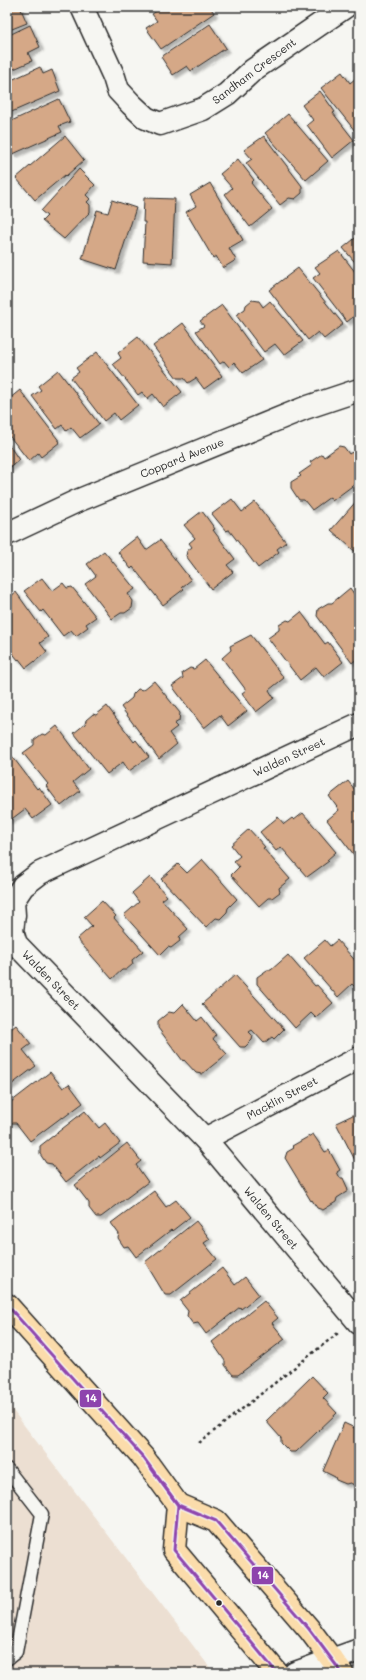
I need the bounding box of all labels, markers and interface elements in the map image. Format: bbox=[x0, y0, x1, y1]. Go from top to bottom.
street label: Sandham Crescent bbox=[209, 34, 299, 107]
street label: Coppard Avenue bbox=[138, 434, 226, 481]
street label: Walden Street bbox=[250, 733, 327, 780]
street label: Walden Street bbox=[19, 947, 84, 1013]
street label: Macklin Street bbox=[244, 1072, 320, 1123]
street label: Walden Street bbox=[241, 1183, 302, 1252]
line badge: 14 bbox=[79, 1389, 102, 1408]
text: 14 bbox=[85, 1390, 97, 1405]
line badge: 14 bbox=[251, 1566, 274, 1585]
text: 14 bbox=[257, 1567, 269, 1582]
unlabelled marker bbox=[214, 1598, 224, 1608]

